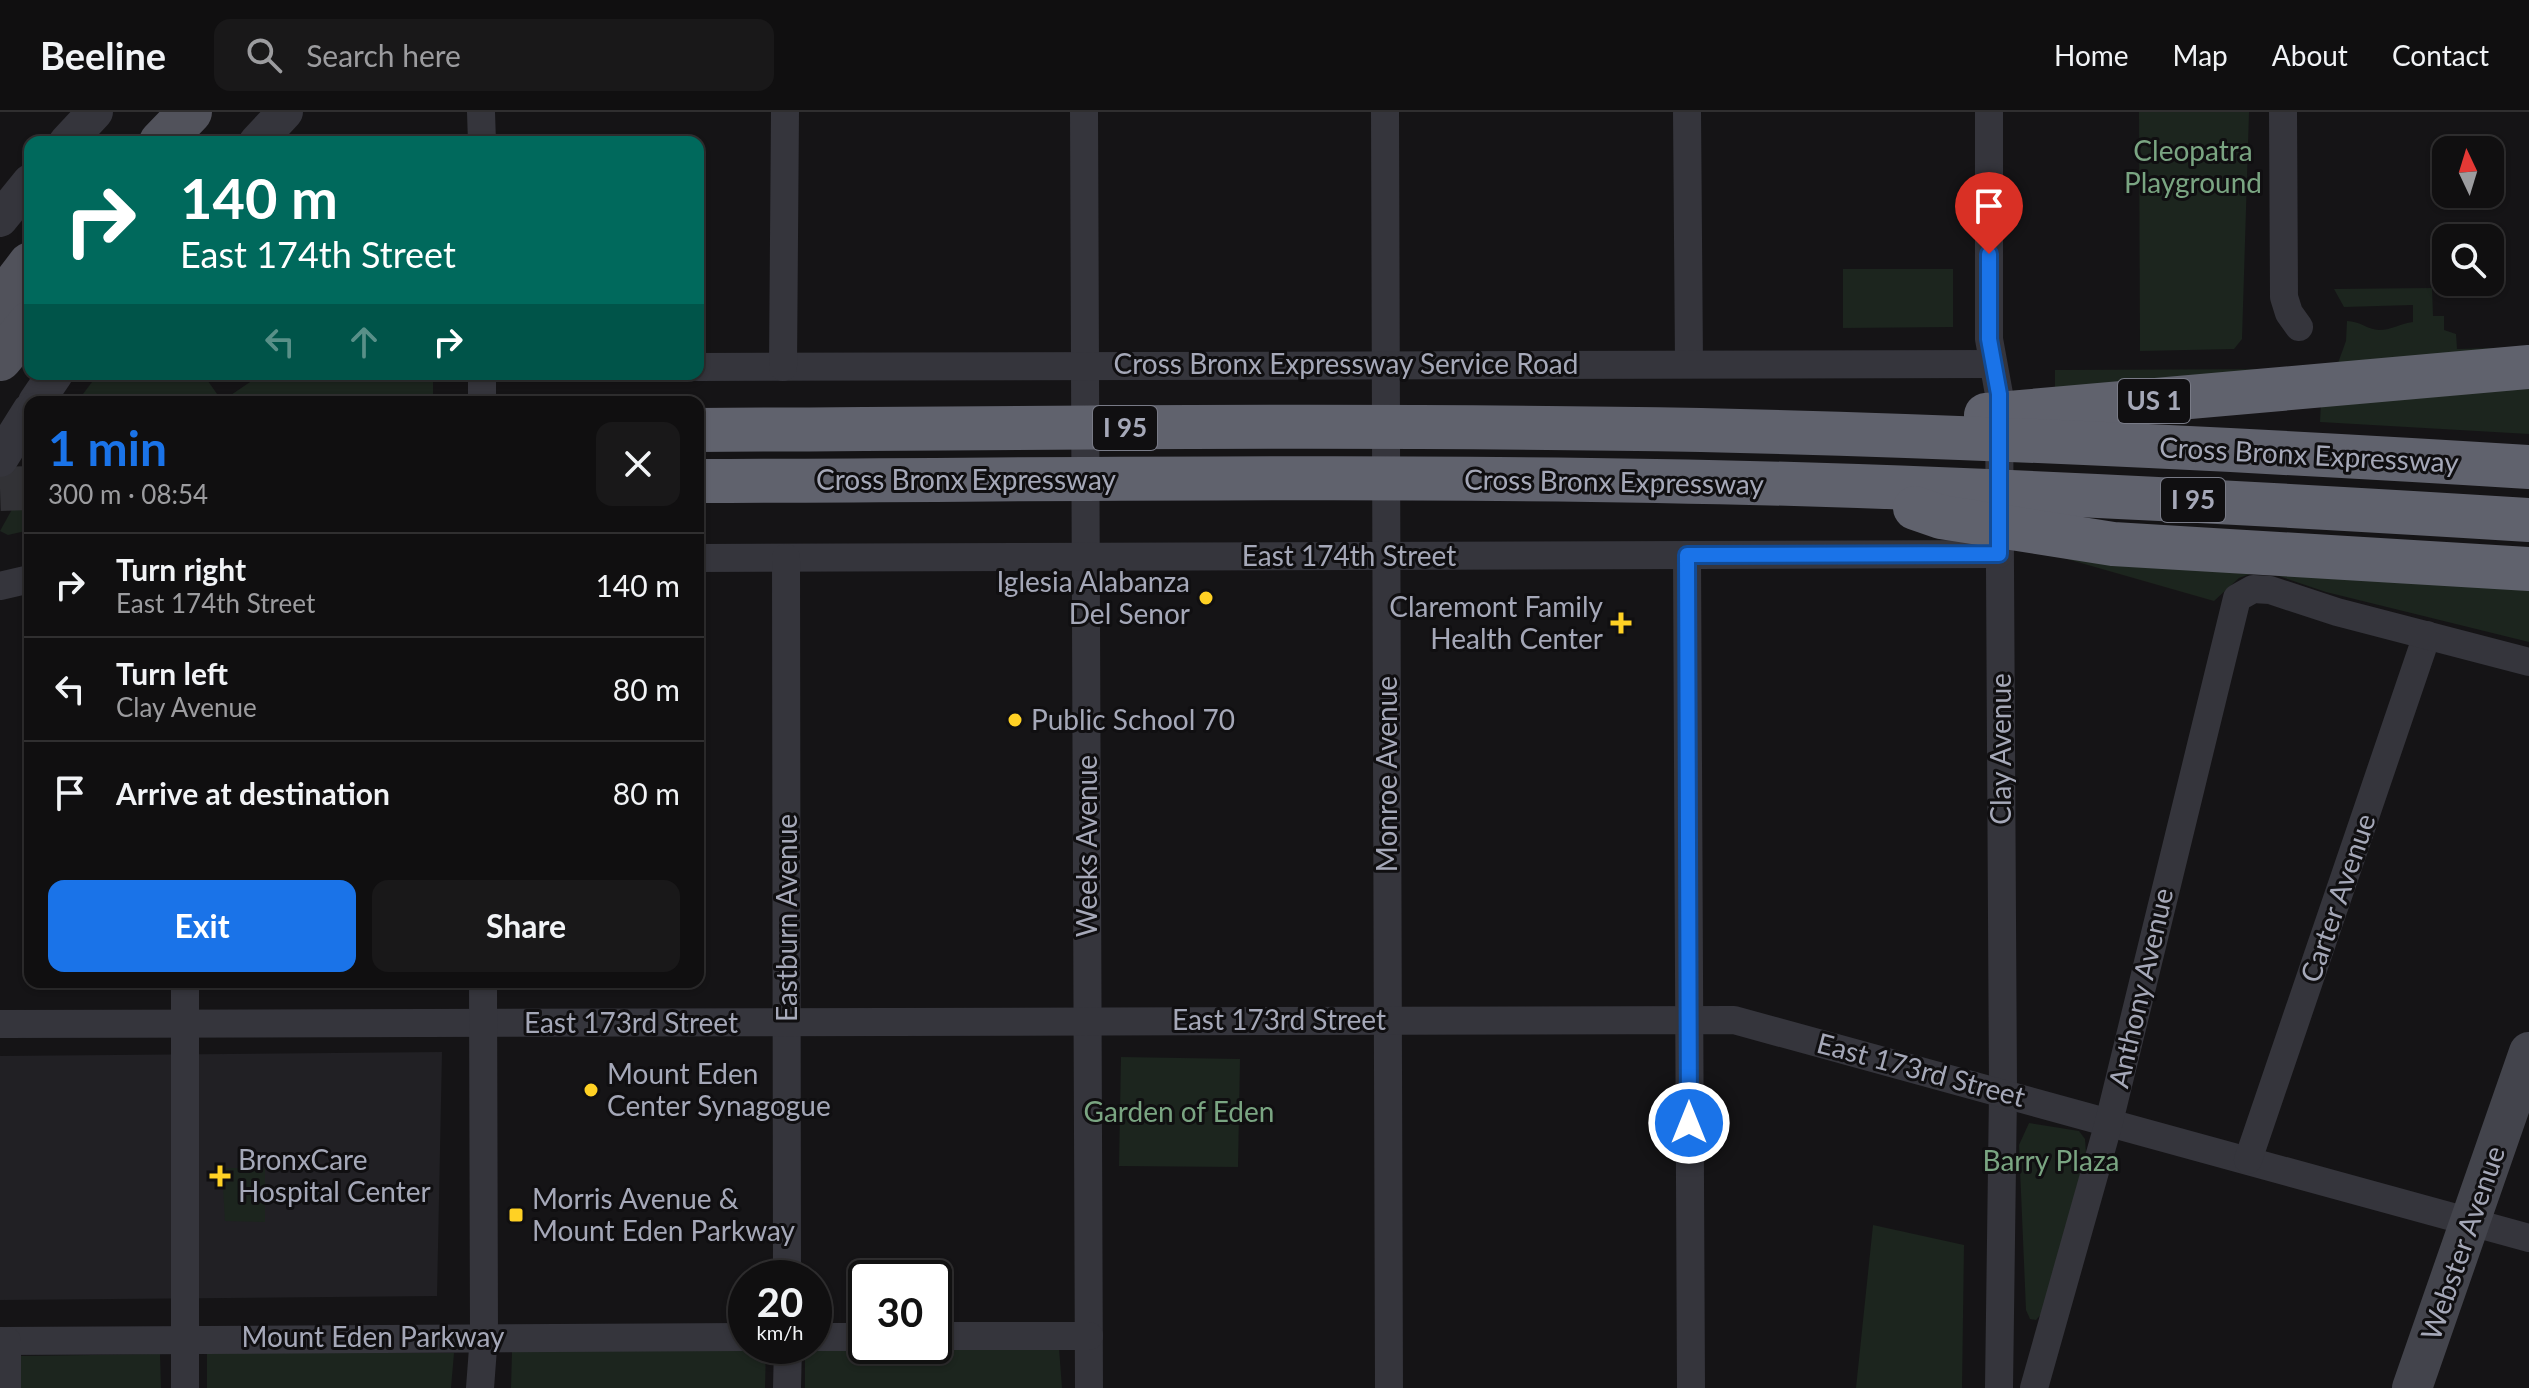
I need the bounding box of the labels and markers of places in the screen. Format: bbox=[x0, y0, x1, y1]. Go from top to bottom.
pin bbox=[1955, 172, 2023, 254]
place label: Iglesia Alabanza Del Senor bbox=[996, 564, 1190, 630]
marker: Iglesia Alabanza Del Senor bbox=[1197, 589, 1215, 607]
place label: Claremont Family Health Center bbox=[1389, 589, 1604, 655]
marker: Claremont Family Health Center bbox=[1610, 612, 1632, 634]
place label: Public School 70 bbox=[1031, 702, 1235, 736]
marker: Public School 70 bbox=[1006, 711, 1024, 729]
place label: Mount Eden Center Synagogue bbox=[607, 1056, 831, 1122]
marker: Mount Eden Center Synagogue bbox=[582, 1081, 600, 1099]
place label: BronxCare Hospital Center bbox=[238, 1142, 431, 1208]
marker: BronxCare Hospital Center bbox=[209, 1165, 231, 1187]
place label: Morris Avenue & Mount Eden Parkway bbox=[532, 1181, 796, 1247]
marker: Morris Avenue & Mount Eden Parkway bbox=[507, 1206, 525, 1224]

